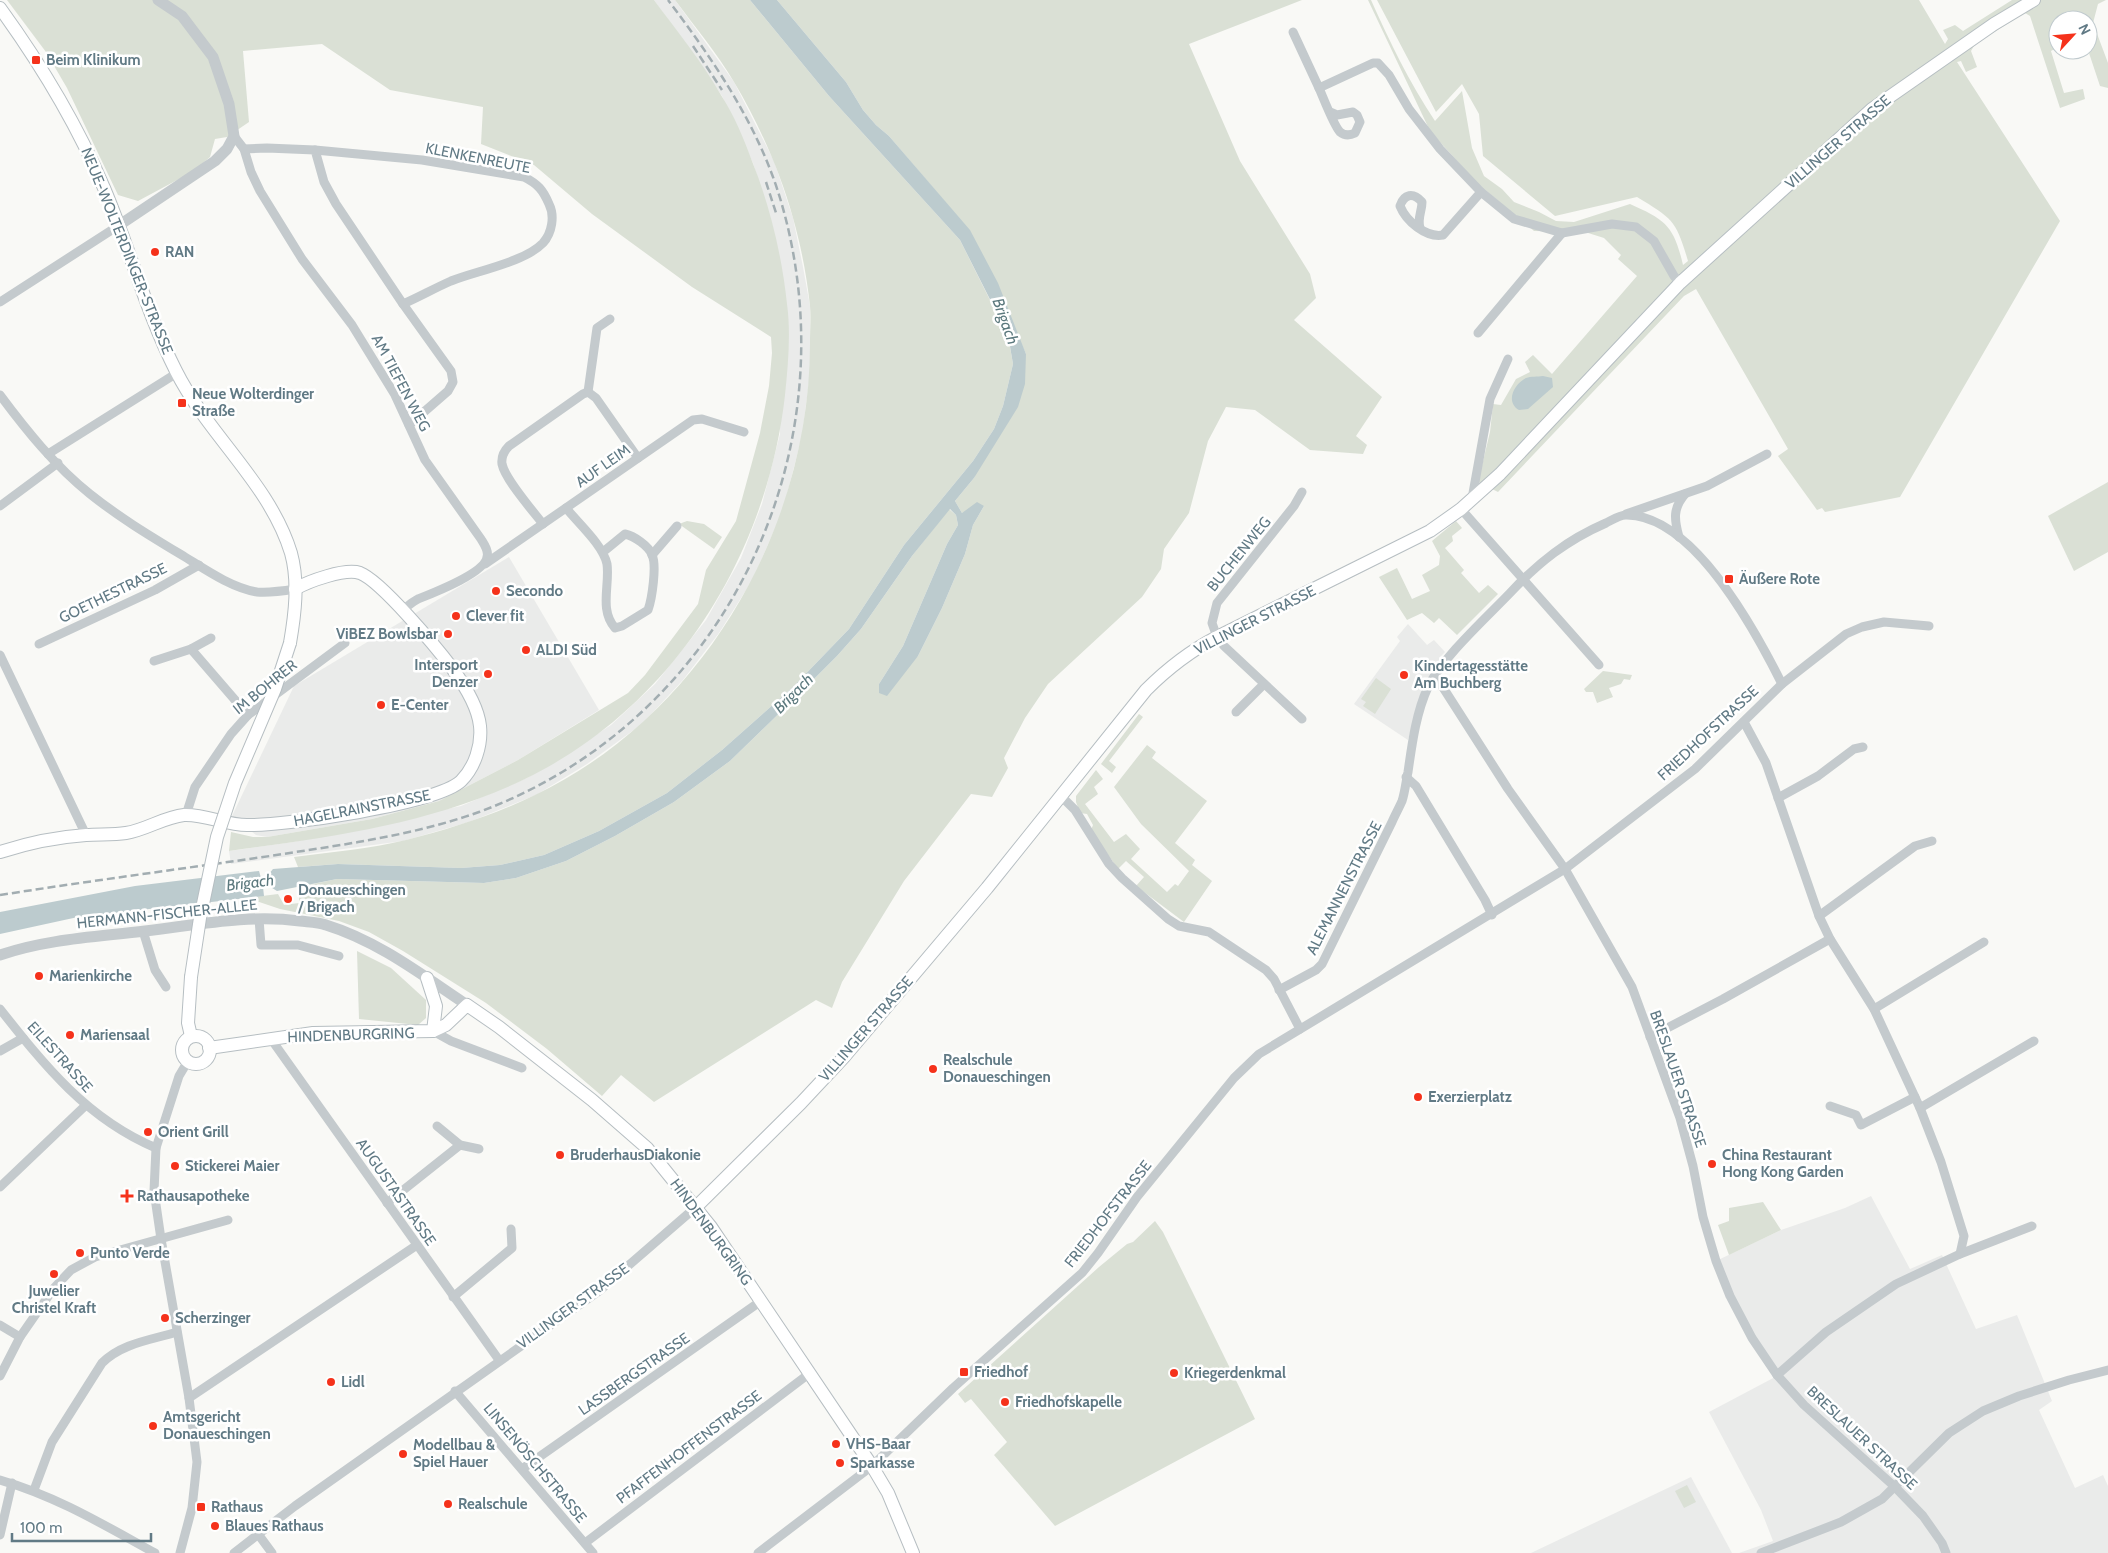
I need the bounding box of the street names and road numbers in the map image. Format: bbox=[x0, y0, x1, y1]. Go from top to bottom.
street label: VILLINGER STRASSE bbox=[1782, 91, 1894, 193]
street label: KLENKENREUTE bbox=[424, 139, 532, 177]
street label: NEUE-WOLTERDINGER-STRASSE bbox=[77, 145, 177, 357]
street label: AM TIEFEN WEG bbox=[368, 331, 434, 435]
street label: AUF LEIM bbox=[572, 441, 634, 491]
street label: BUCHENWEG bbox=[1203, 513, 1275, 595]
street label: GOETHESTRASSE bbox=[56, 559, 170, 627]
street label: VILLINGER STRASSE bbox=[1191, 582, 1319, 658]
street label: IM BOHRER bbox=[229, 656, 301, 718]
street label: FRIEDHOFSTRASSE bbox=[1654, 682, 1762, 784]
street label: HAGELRAINSTRASSE bbox=[292, 786, 432, 830]
street label: ALEMANNENSTRASSE bbox=[1303, 818, 1385, 958]
street label: HERMANN-FISCHER-ALLEE bbox=[76, 896, 258, 932]
street label: VILLINGER STRASSE bbox=[815, 973, 917, 1085]
street label: BRESLAUER STRASSE bbox=[1646, 1008, 1710, 1150]
street label: EILESTRASSE bbox=[24, 1018, 96, 1096]
street label: HINDENBURGRING bbox=[287, 1024, 415, 1046]
street label: AUGUSTASTRASSE bbox=[352, 1135, 440, 1249]
street label: FRIEDHOFSTRASSE bbox=[1061, 1157, 1155, 1271]
street label: HINDENBURGRING bbox=[666, 1175, 756, 1289]
street label: VILLINGER STRASSE bbox=[513, 1259, 633, 1353]
street label: LASSBERGSTRASSE bbox=[575, 1329, 693, 1419]
street label: BRESLAUER STRASSE bbox=[1803, 1382, 1921, 1494]
street label: PFAFFENHOFFENSTRASSE bbox=[613, 1387, 765, 1507]
street label: LINSENÖSCHSTRASSE bbox=[480, 1400, 590, 1526]

